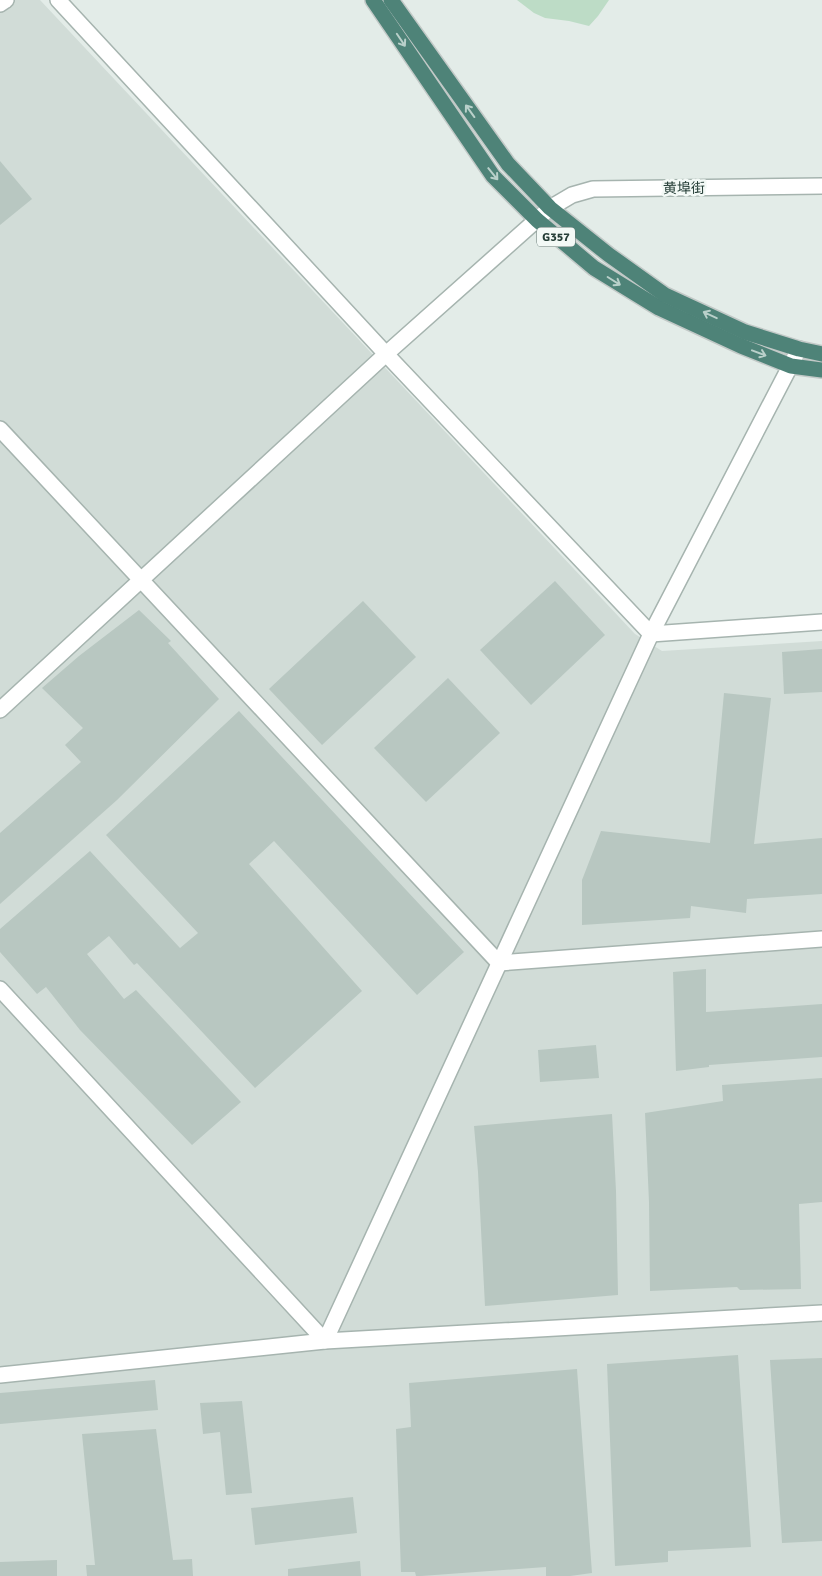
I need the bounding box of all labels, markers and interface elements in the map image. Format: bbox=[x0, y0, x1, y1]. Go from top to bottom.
one-way arrow bbox=[396, 33, 406, 47]
one-way arrow bbox=[465, 104, 475, 118]
one-way arrow bbox=[487, 168, 498, 181]
street label: 黄埠街 bbox=[663, 180, 705, 197]
road number: G357 bbox=[537, 228, 575, 246]
one-way arrow bbox=[607, 276, 621, 286]
one-way arrow bbox=[703, 310, 718, 320]
one-way arrow bbox=[751, 349, 766, 359]

